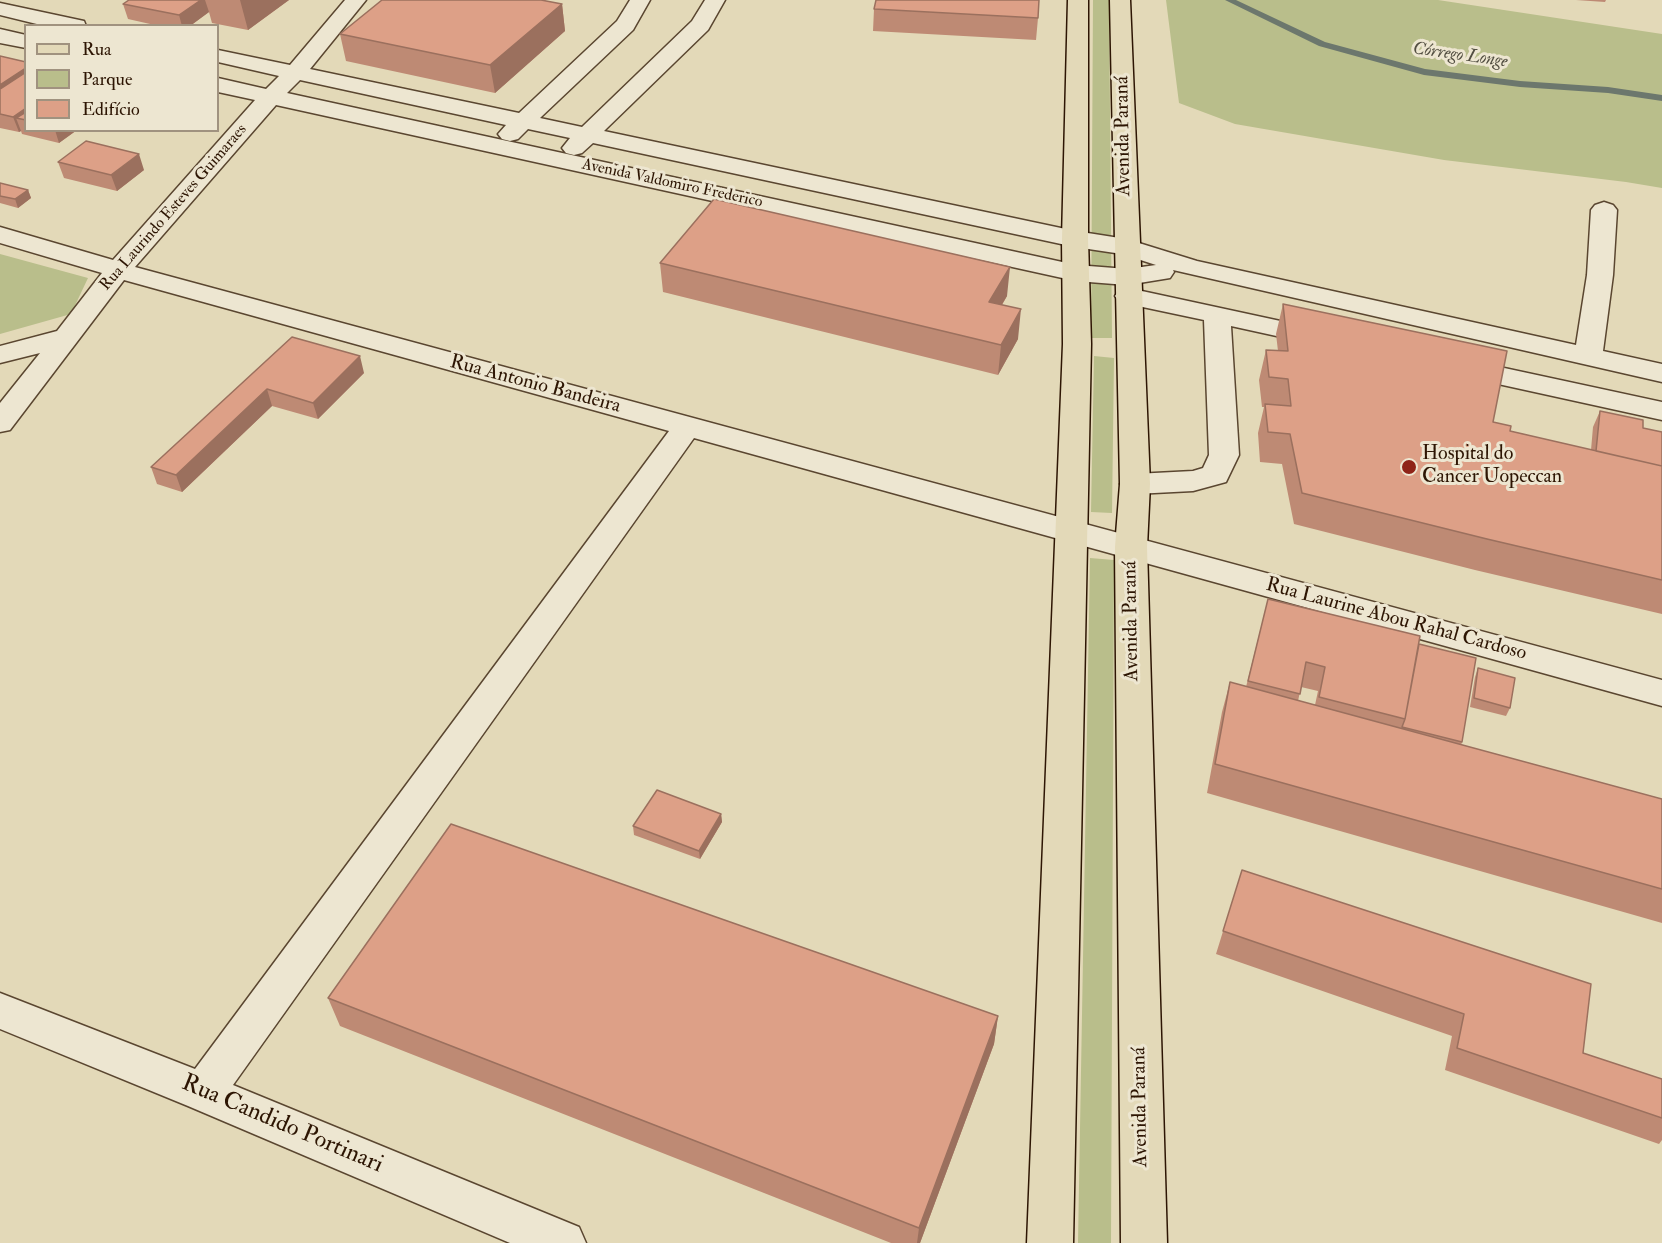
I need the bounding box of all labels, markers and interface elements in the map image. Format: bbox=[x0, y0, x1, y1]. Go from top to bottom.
legend bbox=[24, 24, 219, 132]
text: Rua bbox=[82, 38, 111, 61]
water label: Córrego Longe bbox=[1411, 39, 1509, 73]
text: Parque bbox=[82, 68, 132, 91]
street label: Avenida Paraná bbox=[1111, 76, 1137, 196]
text: Edifício bbox=[82, 98, 140, 121]
street label: Rua Laurindo Esteves Guimaraes bbox=[96, 121, 252, 295]
street label: Avenida Valdomiro Frederico bbox=[580, 155, 764, 213]
street label: Rua Antonio Bandeira bbox=[447, 351, 623, 419]
place label: Hospital do Cancer Uopeccan bbox=[1422, 443, 1562, 490]
marker: Hospital do Cancer Uopeccan bbox=[1400, 458, 1418, 476]
street label: Avenida Paraná bbox=[1119, 561, 1145, 681]
street label: Rua Laurine Abou Rahal Cardoso bbox=[1263, 574, 1529, 666]
street label: Avenida Paraná bbox=[1128, 1047, 1154, 1167]
street label: Rua Candido Portinari bbox=[177, 1070, 387, 1180]

